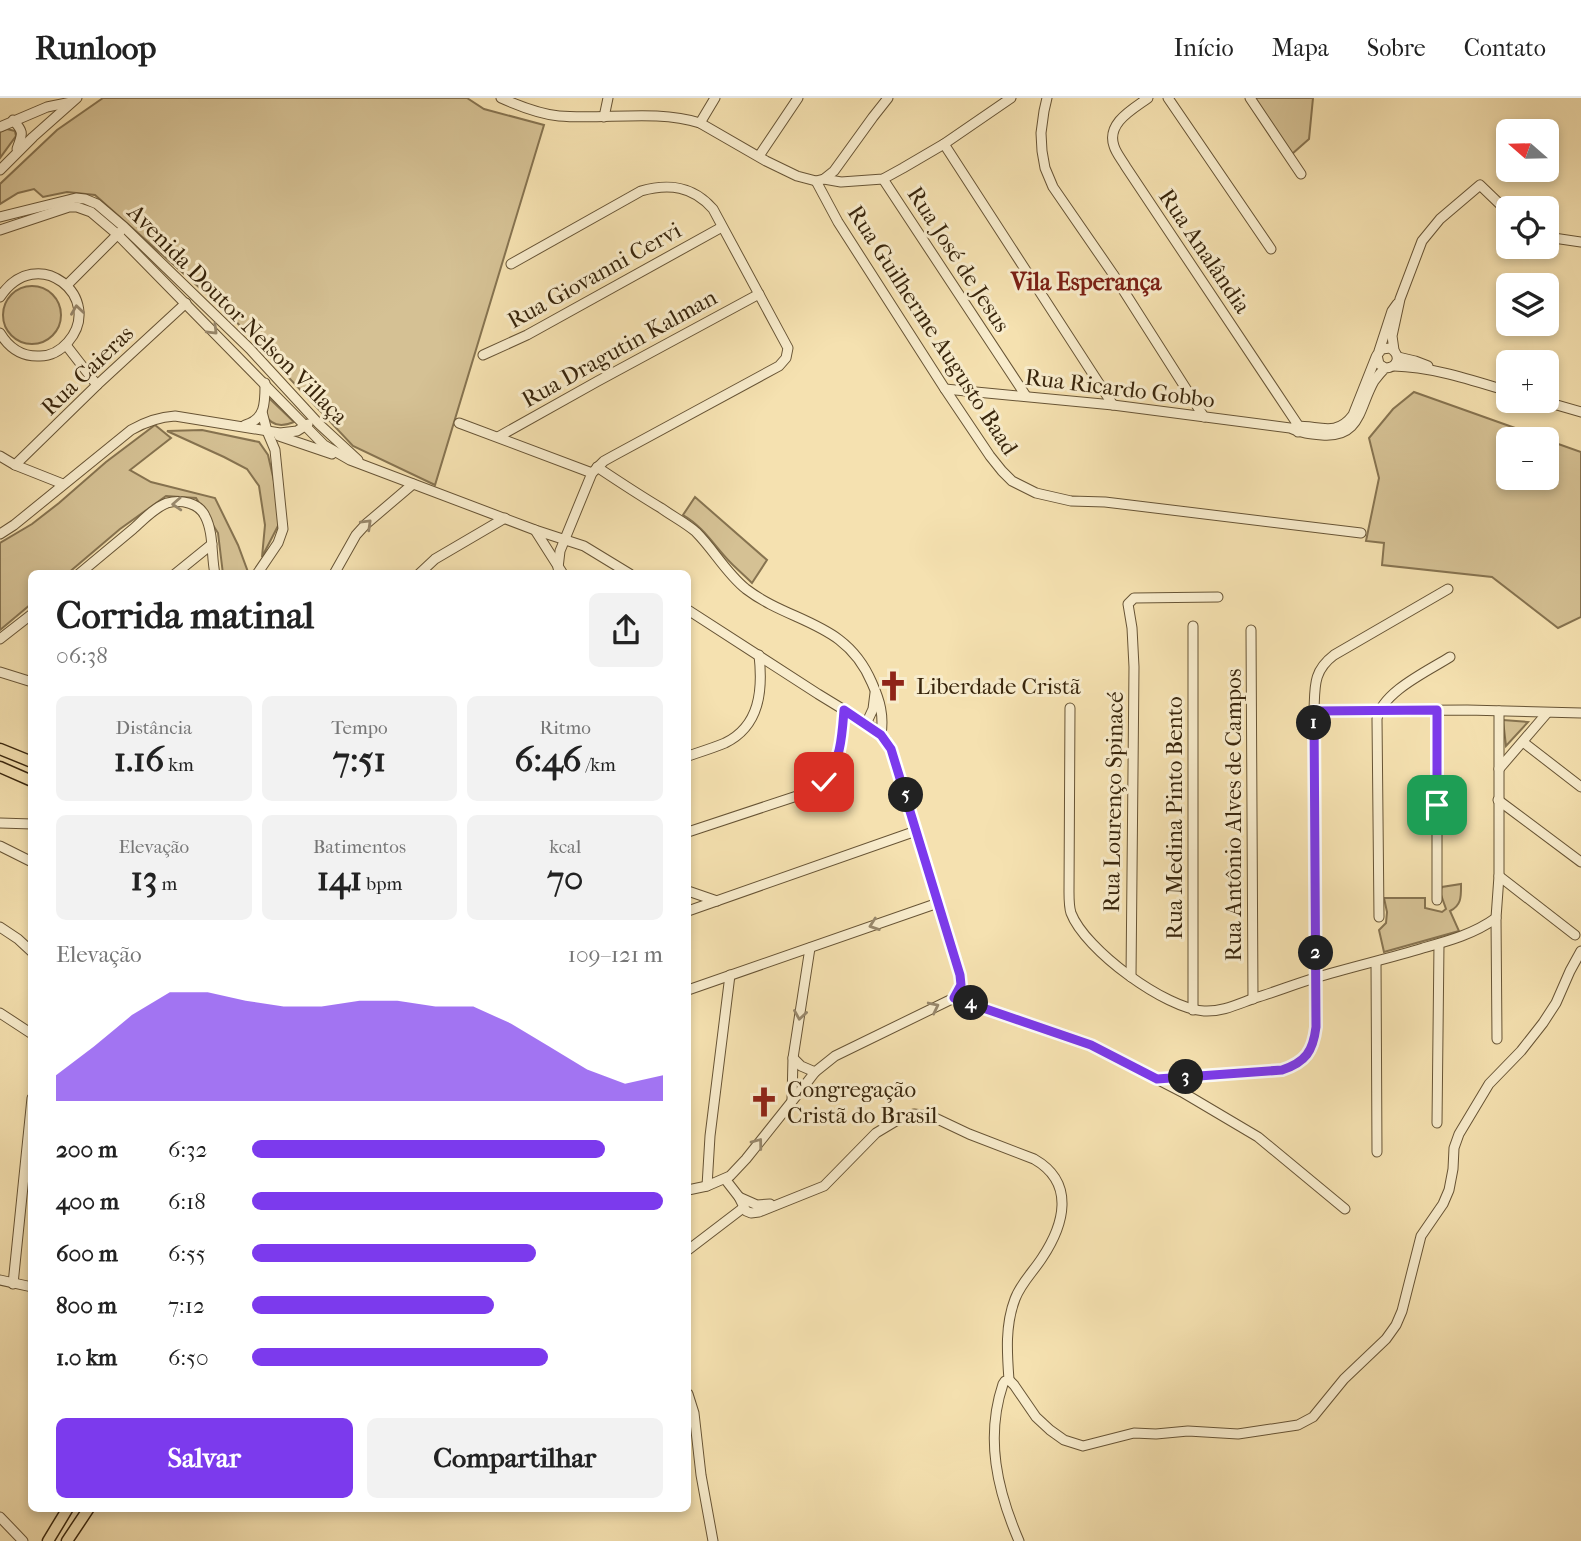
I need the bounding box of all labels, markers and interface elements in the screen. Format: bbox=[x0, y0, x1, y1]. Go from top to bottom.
text: Runloop bbox=[35, 29, 157, 68]
text: Início bbox=[1174, 34, 1234, 62]
text: Mapa bbox=[1272, 34, 1329, 62]
text: Sobre bbox=[1367, 34, 1426, 62]
text: Contato bbox=[1464, 34, 1546, 62]
north arrow bbox=[1496, 119, 1559, 182]
map controls bbox=[1496, 119, 1559, 490]
street label: Rua José de Jesus bbox=[902, 182, 1016, 337]
street label: Rua Analândia bbox=[1153, 184, 1256, 319]
button: locate bbox=[1496, 196, 1559, 259]
street label: Avenida Doutor Nelson Villaça bbox=[121, 198, 354, 430]
street label: Rua Guilherme Augusto Baad bbox=[842, 200, 1024, 461]
street label: Rua Giovanni Cervi bbox=[503, 216, 686, 334]
district label: Vila Esperança bbox=[1010, 268, 1162, 297]
button: layers bbox=[1496, 273, 1559, 336]
street label: Rua Dragutin Kalman bbox=[517, 283, 722, 413]
one-way arrow bbox=[70, 304, 85, 316]
street label: Rua Caieras bbox=[36, 320, 139, 421]
one-way arrow bbox=[204, 322, 217, 335]
button: + bbox=[1496, 350, 1559, 413]
street label: Rua Ricardo Gobbo bbox=[1023, 363, 1216, 414]
button: − bbox=[1496, 427, 1559, 490]
one-way arrow bbox=[171, 496, 182, 511]
one-way arrow bbox=[359, 520, 372, 533]
text: Corrida matinal bbox=[56, 593, 314, 638]
button: share bbox=[589, 593, 663, 667]
text: 06:38 bbox=[56, 642, 108, 669]
church icon: Liberdade Cristã bbox=[876, 669, 910, 703]
street label: Rua Antônio Alves de Campos bbox=[1220, 669, 1247, 961]
place label: Liberdade Cristã bbox=[916, 673, 1081, 700]
street label: Rua Lourenço Spinacé bbox=[1098, 691, 1129, 913]
street label: Rua Medina Pinto Bento bbox=[1161, 696, 1188, 940]
pin: 1 bbox=[1296, 706, 1332, 740]
text: 1 bbox=[1310, 711, 1317, 733]
text: Distância bbox=[116, 717, 192, 739]
text: Tempo bbox=[331, 717, 388, 739]
text: Ritmo bbox=[539, 717, 591, 739]
text: 1.16 bbox=[114, 739, 164, 780]
text: 7:51 bbox=[333, 739, 386, 780]
text: 6:46 bbox=[514, 739, 582, 780]
pin bbox=[794, 752, 854, 812]
text: km bbox=[164, 754, 194, 776]
text: /km bbox=[582, 754, 616, 776]
icon: check bbox=[805, 763, 843, 801]
pin bbox=[1407, 775, 1467, 835]
pin: 5 bbox=[888, 778, 923, 812]
text: 5 bbox=[901, 783, 910, 805]
icon: arrive bbox=[1418, 786, 1456, 824]
text: Elevação bbox=[118, 836, 189, 858]
text: Batimentos bbox=[313, 836, 406, 858]
text: kcal bbox=[549, 836, 581, 858]
text: 13 bbox=[130, 858, 157, 899]
text: 141 bbox=[317, 858, 362, 899]
text: 70 bbox=[547, 858, 583, 899]
text: m bbox=[157, 873, 177, 895]
text: bpm bbox=[362, 873, 402, 895]
one-way arrow bbox=[868, 917, 880, 931]
pin: 2 bbox=[1298, 936, 1334, 970]
text: Elevação bbox=[56, 941, 142, 968]
text: 109–121 m bbox=[568, 941, 663, 968]
text: 2 bbox=[1311, 941, 1320, 963]
pin: 4 bbox=[954, 986, 988, 1020]
text: 4 bbox=[965, 991, 976, 1013]
one-way arrow bbox=[927, 1002, 939, 1016]
one-way arrow bbox=[793, 1009, 808, 1021]
pin: 3 bbox=[1168, 1060, 1204, 1094]
text: 3 bbox=[1182, 1065, 1189, 1087]
place label: Congregação Cristã do Brasil bbox=[787, 1076, 938, 1129]
church icon: Congregação Cristã do Brasil bbox=[747, 1085, 781, 1119]
text: 200 m bbox=[56, 1136, 117, 1163]
text: 6:32 bbox=[168, 1136, 207, 1163]
one-way arrow bbox=[750, 1139, 762, 1151]
text: 400 m bbox=[56, 1188, 119, 1215]
text: 6:18 bbox=[168, 1188, 206, 1215]
text: 600 m bbox=[56, 1240, 118, 1267]
text: 6:55 bbox=[168, 1240, 206, 1267]
text: 800 m bbox=[56, 1292, 117, 1319]
text: 7:12 bbox=[168, 1292, 205, 1319]
text: 1.0 km bbox=[56, 1344, 117, 1371]
text: 6:50 bbox=[168, 1344, 209, 1371]
button: Salvar bbox=[56, 1418, 353, 1498]
button: Compartilhar bbox=[367, 1418, 663, 1498]

